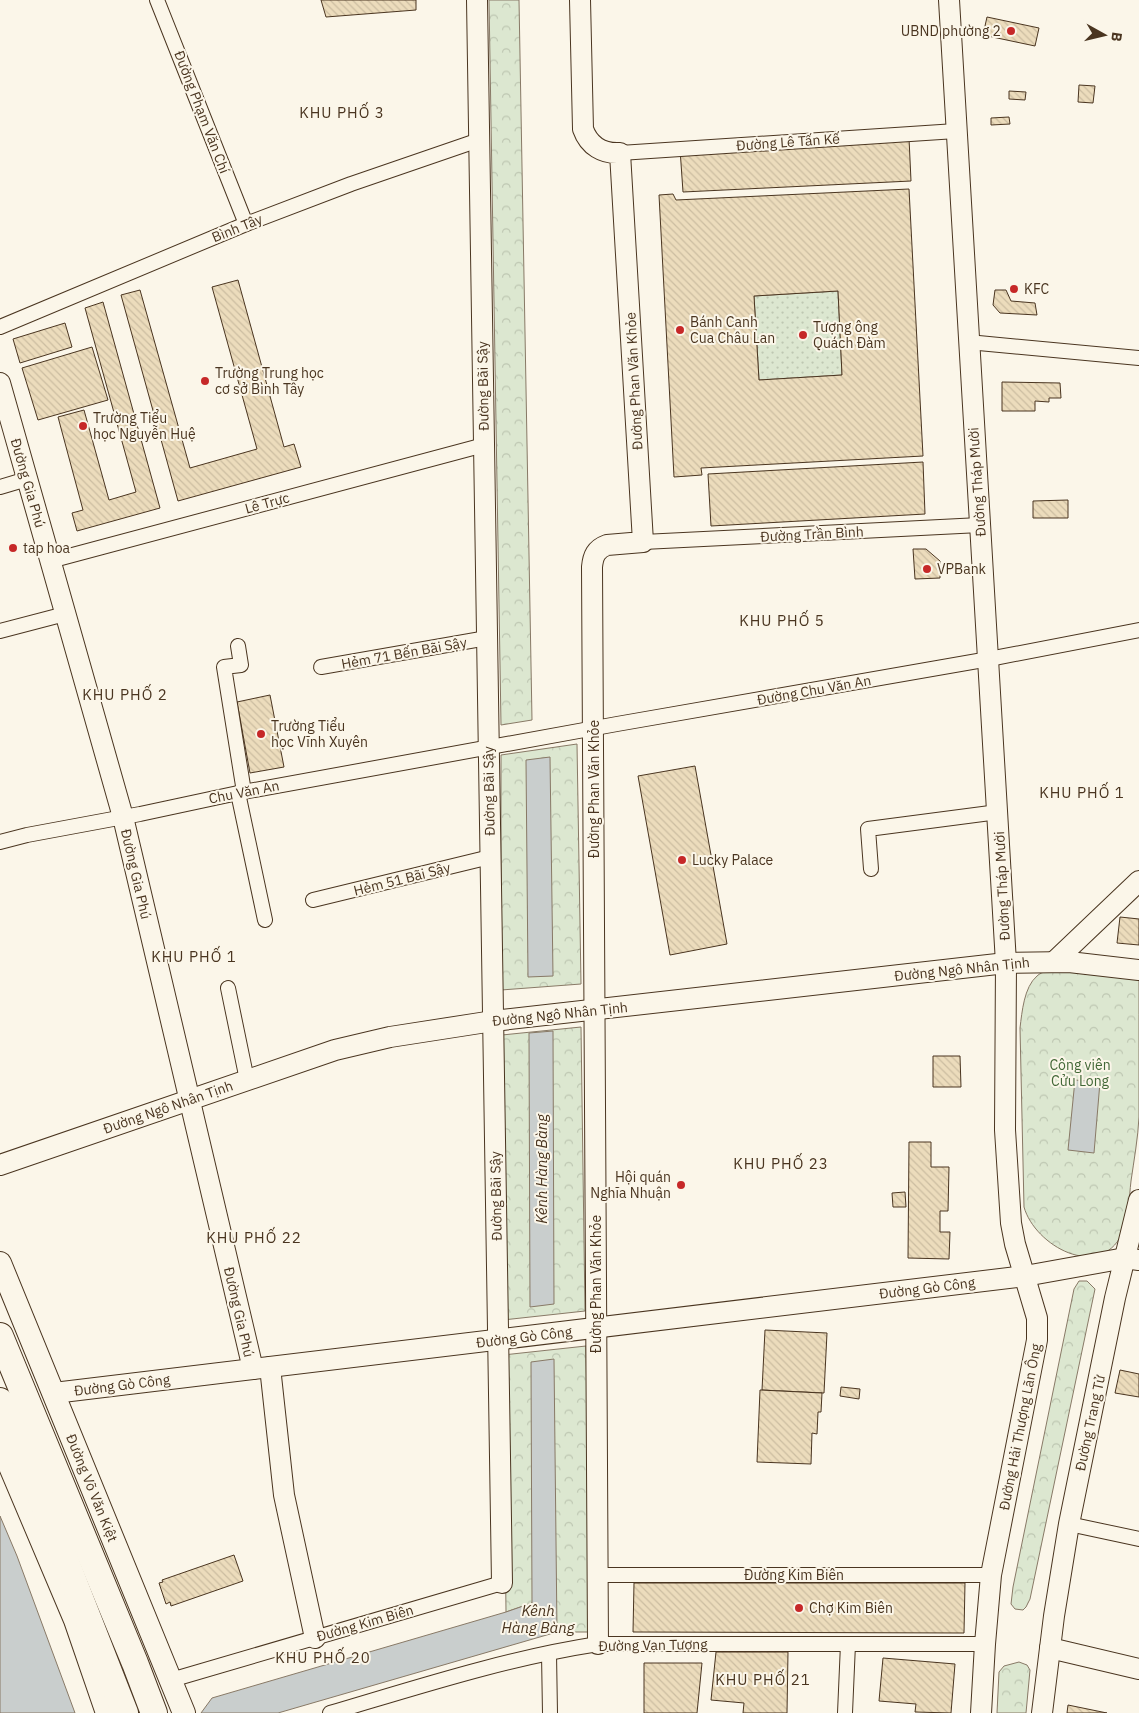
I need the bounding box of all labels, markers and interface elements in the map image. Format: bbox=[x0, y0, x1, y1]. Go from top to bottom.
north arrow bbox=[1079, 10, 1129, 60]
place label: UBND phường 2 bbox=[901, 22, 1001, 40]
marker: UBND phường 2 bbox=[1005, 25, 1017, 37]
text: B bbox=[1107, 31, 1126, 43]
street label: Đường Phạm Văn Chí bbox=[170, 48, 234, 177]
district label: KHU PHỐ 3 bbox=[299, 101, 385, 122]
street label: Đường Lê Tấn Kế bbox=[736, 129, 841, 155]
street label: Bình Tây bbox=[209, 210, 265, 246]
place label: KFC bbox=[1024, 280, 1049, 298]
marker: KFC bbox=[1008, 283, 1020, 295]
street label: Đường Phan Văn Khỏe bbox=[621, 311, 647, 451]
place label: Bánh Canh Cua Châu Lan bbox=[690, 313, 775, 347]
place label: Tượng ông Quách Đàm bbox=[813, 318, 886, 352]
marker: Bánh Canh Cua Châu Lan bbox=[674, 324, 686, 336]
marker: Tượng ông Quách Đàm bbox=[797, 329, 809, 341]
street label: Đường Bãi Sậy bbox=[473, 341, 493, 431]
place label: Trường Trung học cơ sở Bình Tây bbox=[215, 364, 324, 398]
marker: Trường Trung học cơ sở Bình Tây bbox=[199, 375, 211, 387]
place label: Trường Tiểu học Nguyễn Huệ bbox=[93, 409, 196, 443]
marker: Trường Tiểu học Nguyễn Huệ bbox=[77, 420, 89, 432]
street label: Đường Tháp Mười bbox=[964, 427, 990, 537]
street label: Đường Gia Phú bbox=[7, 436, 49, 530]
street label: Lê Trực bbox=[243, 488, 291, 518]
street label: Đường Trần Bình bbox=[760, 522, 864, 546]
place label: tap hoa bbox=[23, 539, 71, 557]
marker: tap hoa bbox=[7, 542, 19, 554]
place label: VPBank bbox=[937, 560, 987, 578]
marker: VPBank bbox=[921, 563, 933, 575]
district label: KHU PHỐ 5 bbox=[739, 609, 825, 630]
street label: Hẻm 71 Bến Bãi Sậy bbox=[340, 633, 468, 673]
street label: Đường Chu Văn An bbox=[756, 671, 872, 709]
district label: KHU PHỐ 2 bbox=[82, 683, 168, 704]
place label: Trường Tiểu học Vĩnh Xuyên bbox=[271, 717, 368, 751]
street label: Đường Phan Văn Khỏe bbox=[585, 720, 603, 858]
marker: Trường Tiểu học Vĩnh Xuyên bbox=[255, 728, 267, 740]
street label: Đường Bãi Sậy bbox=[479, 746, 499, 836]
street label: Chu Văn An bbox=[207, 776, 281, 808]
district label: KHU PHỐ 1 bbox=[1039, 781, 1125, 802]
street label: Đường Gia Phú bbox=[117, 827, 155, 921]
street label: Đường Tháp Mười bbox=[990, 831, 1014, 941]
place label: Lucky Palace bbox=[692, 851, 774, 869]
marker: Lucky Palace bbox=[676, 854, 688, 866]
street label: Hẻm 51 Bãi Sậy bbox=[352, 858, 452, 900]
district label: KHU PHỐ 1 bbox=[151, 945, 237, 966]
street label: Đường Ngô Nhân Tịnh bbox=[893, 953, 1031, 985]
street label: Đường Ngô Nhân Tịnh bbox=[491, 998, 629, 1030]
park label: Công viên Cửu Long bbox=[1049, 1056, 1111, 1090]
street label: Đường Ngô Nhân Tịnh bbox=[101, 1076, 235, 1138]
water label: Kênh Hàng Bàng bbox=[532, 1113, 551, 1224]
street label: Đường Bãi Sậy bbox=[486, 1151, 506, 1241]
district label: KHU PHỐ 23 bbox=[733, 1152, 829, 1173]
place label: Hội quán Nghĩa Nhuận bbox=[590, 1168, 671, 1202]
marker: Hội quán Nghĩa Nhuận bbox=[675, 1179, 687, 1191]
street label: Đường Phan Văn Khỏe bbox=[587, 1215, 605, 1353]
district label: KHU PHỐ 22 bbox=[206, 1226, 302, 1247]
street label: Đường Gia Phú bbox=[220, 1265, 258, 1359]
street label: Đường Gò Công bbox=[878, 1273, 977, 1303]
street label: Đường Gò Công bbox=[475, 1322, 574, 1352]
street label: Đường Hải Thượng Lãn Ông bbox=[994, 1341, 1045, 1512]
street label: Đường Gò Công bbox=[73, 1370, 172, 1400]
street label: Đường Trang Tử bbox=[1071, 1373, 1109, 1473]
street label: Đường Võ Văn Kiệt bbox=[62, 1431, 122, 1545]
street label: Đường Kim Biên bbox=[744, 1566, 844, 1584]
place label: Chợ Kim Biên bbox=[809, 1599, 893, 1617]
street label: Đường Kim Biên bbox=[314, 1601, 416, 1645]
water label: Kênh Hàng Bàng bbox=[502, 1601, 576, 1637]
marker: Chợ Kim Biên bbox=[793, 1602, 805, 1614]
street label: Đường Vạn Tượng bbox=[598, 1635, 708, 1655]
district label: KHU PHỐ 20 bbox=[275, 1646, 371, 1667]
district label: KHU PHỐ 21 bbox=[715, 1668, 811, 1689]

